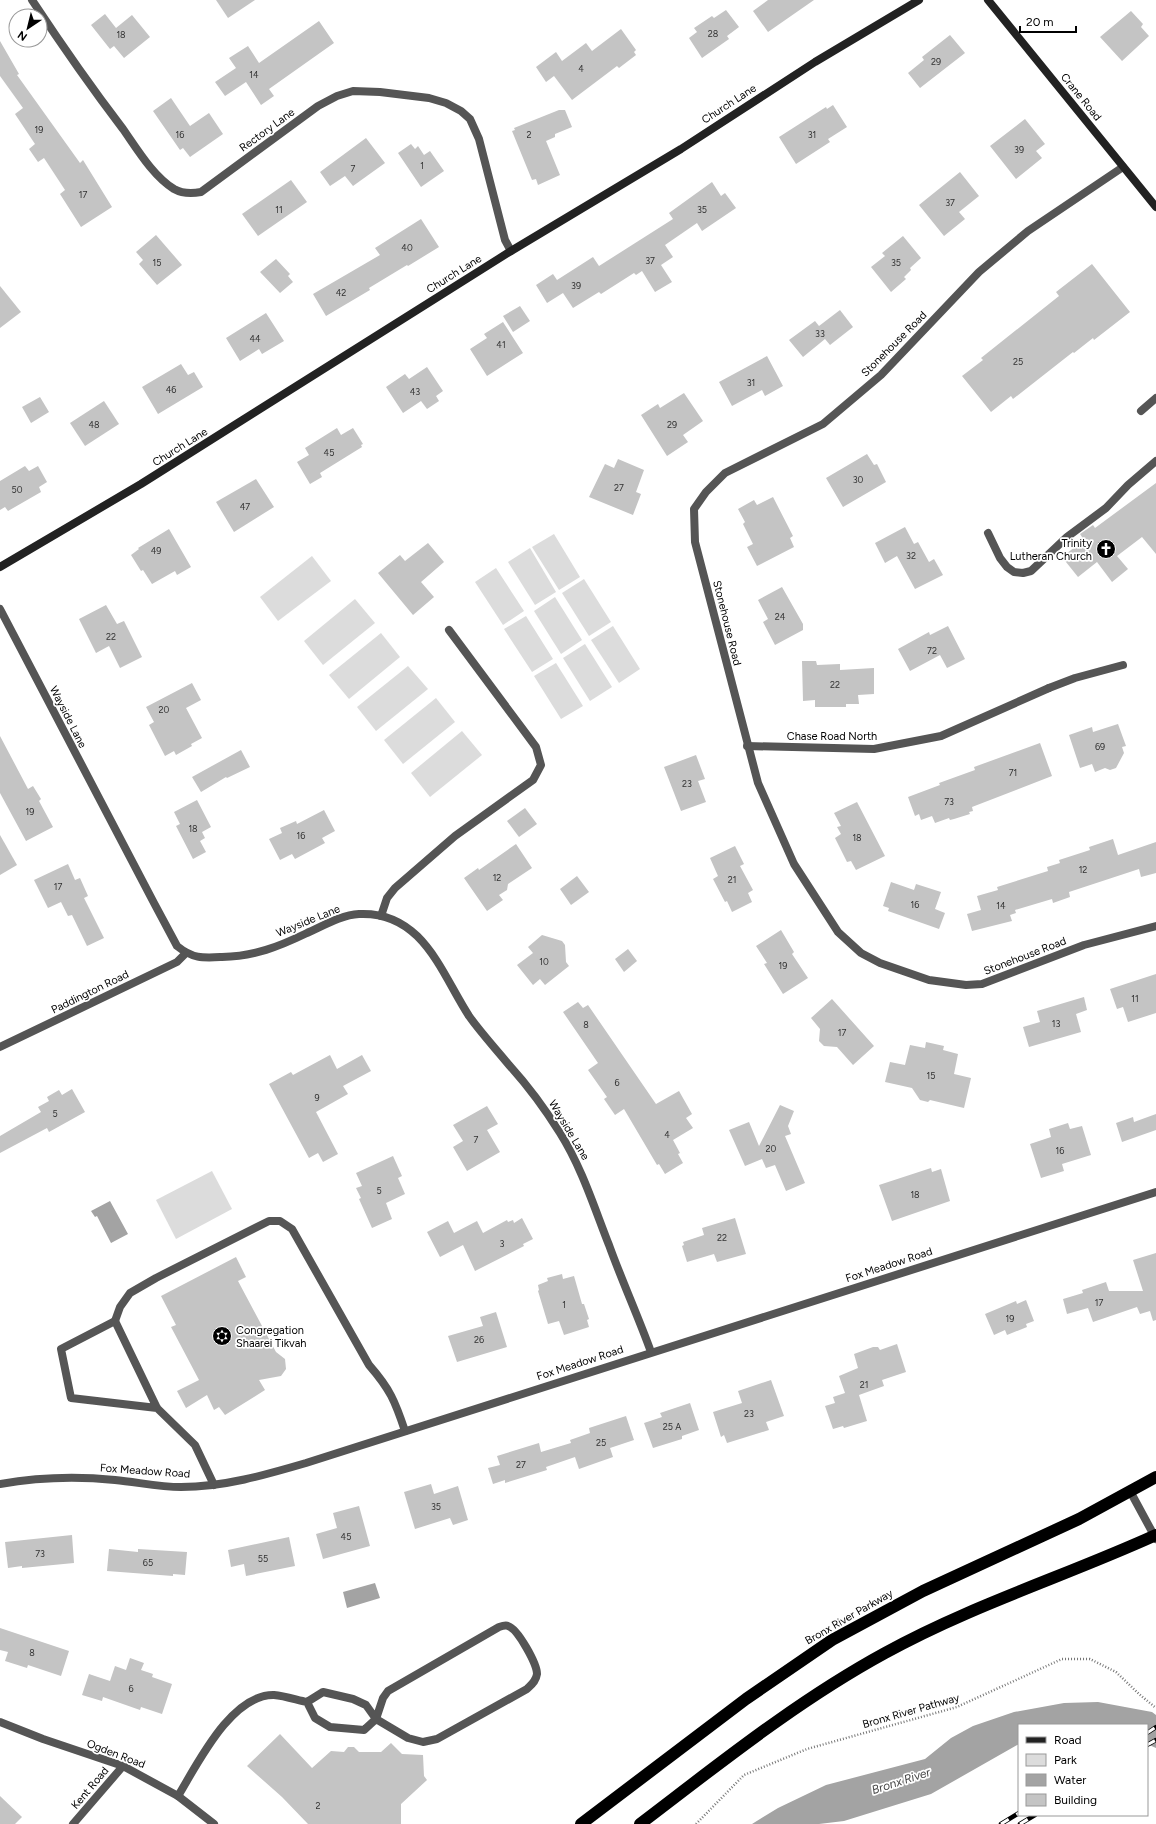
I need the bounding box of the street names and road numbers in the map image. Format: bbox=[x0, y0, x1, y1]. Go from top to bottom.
street label: Crane Road bbox=[1058, 71, 1104, 123]
street label: Church Lane bbox=[699, 82, 759, 126]
street label: Rectory Lane bbox=[237, 106, 297, 154]
street label: Church Lane bbox=[424, 252, 484, 296]
street label: Stonehouse Road bbox=[859, 309, 929, 379]
street label: Church Lane bbox=[150, 425, 210, 469]
street label: Stonehouse Road bbox=[710, 579, 744, 667]
street label: Wayside Lane bbox=[47, 684, 89, 750]
street label: Chase Road North bbox=[787, 730, 877, 743]
street label: Wayside Lane bbox=[274, 902, 342, 940]
street label: Stonehouse Road bbox=[982, 934, 1068, 978]
street label: Paddington Road bbox=[49, 968, 131, 1016]
street label: Wayside Lane bbox=[546, 1098, 592, 1162]
street label: Fox Meadow Road bbox=[844, 1245, 934, 1285]
street label: Fox Meadow Road bbox=[535, 1343, 625, 1383]
street label: Fox Meadow Road bbox=[99, 1461, 191, 1481]
street label: Bronx River Parkway bbox=[803, 1586, 895, 1647]
street label: Bronx River Pathway bbox=[861, 1691, 961, 1731]
street label: Ogden Road bbox=[85, 1737, 147, 1771]
street label: Kent Road bbox=[69, 1764, 111, 1812]

